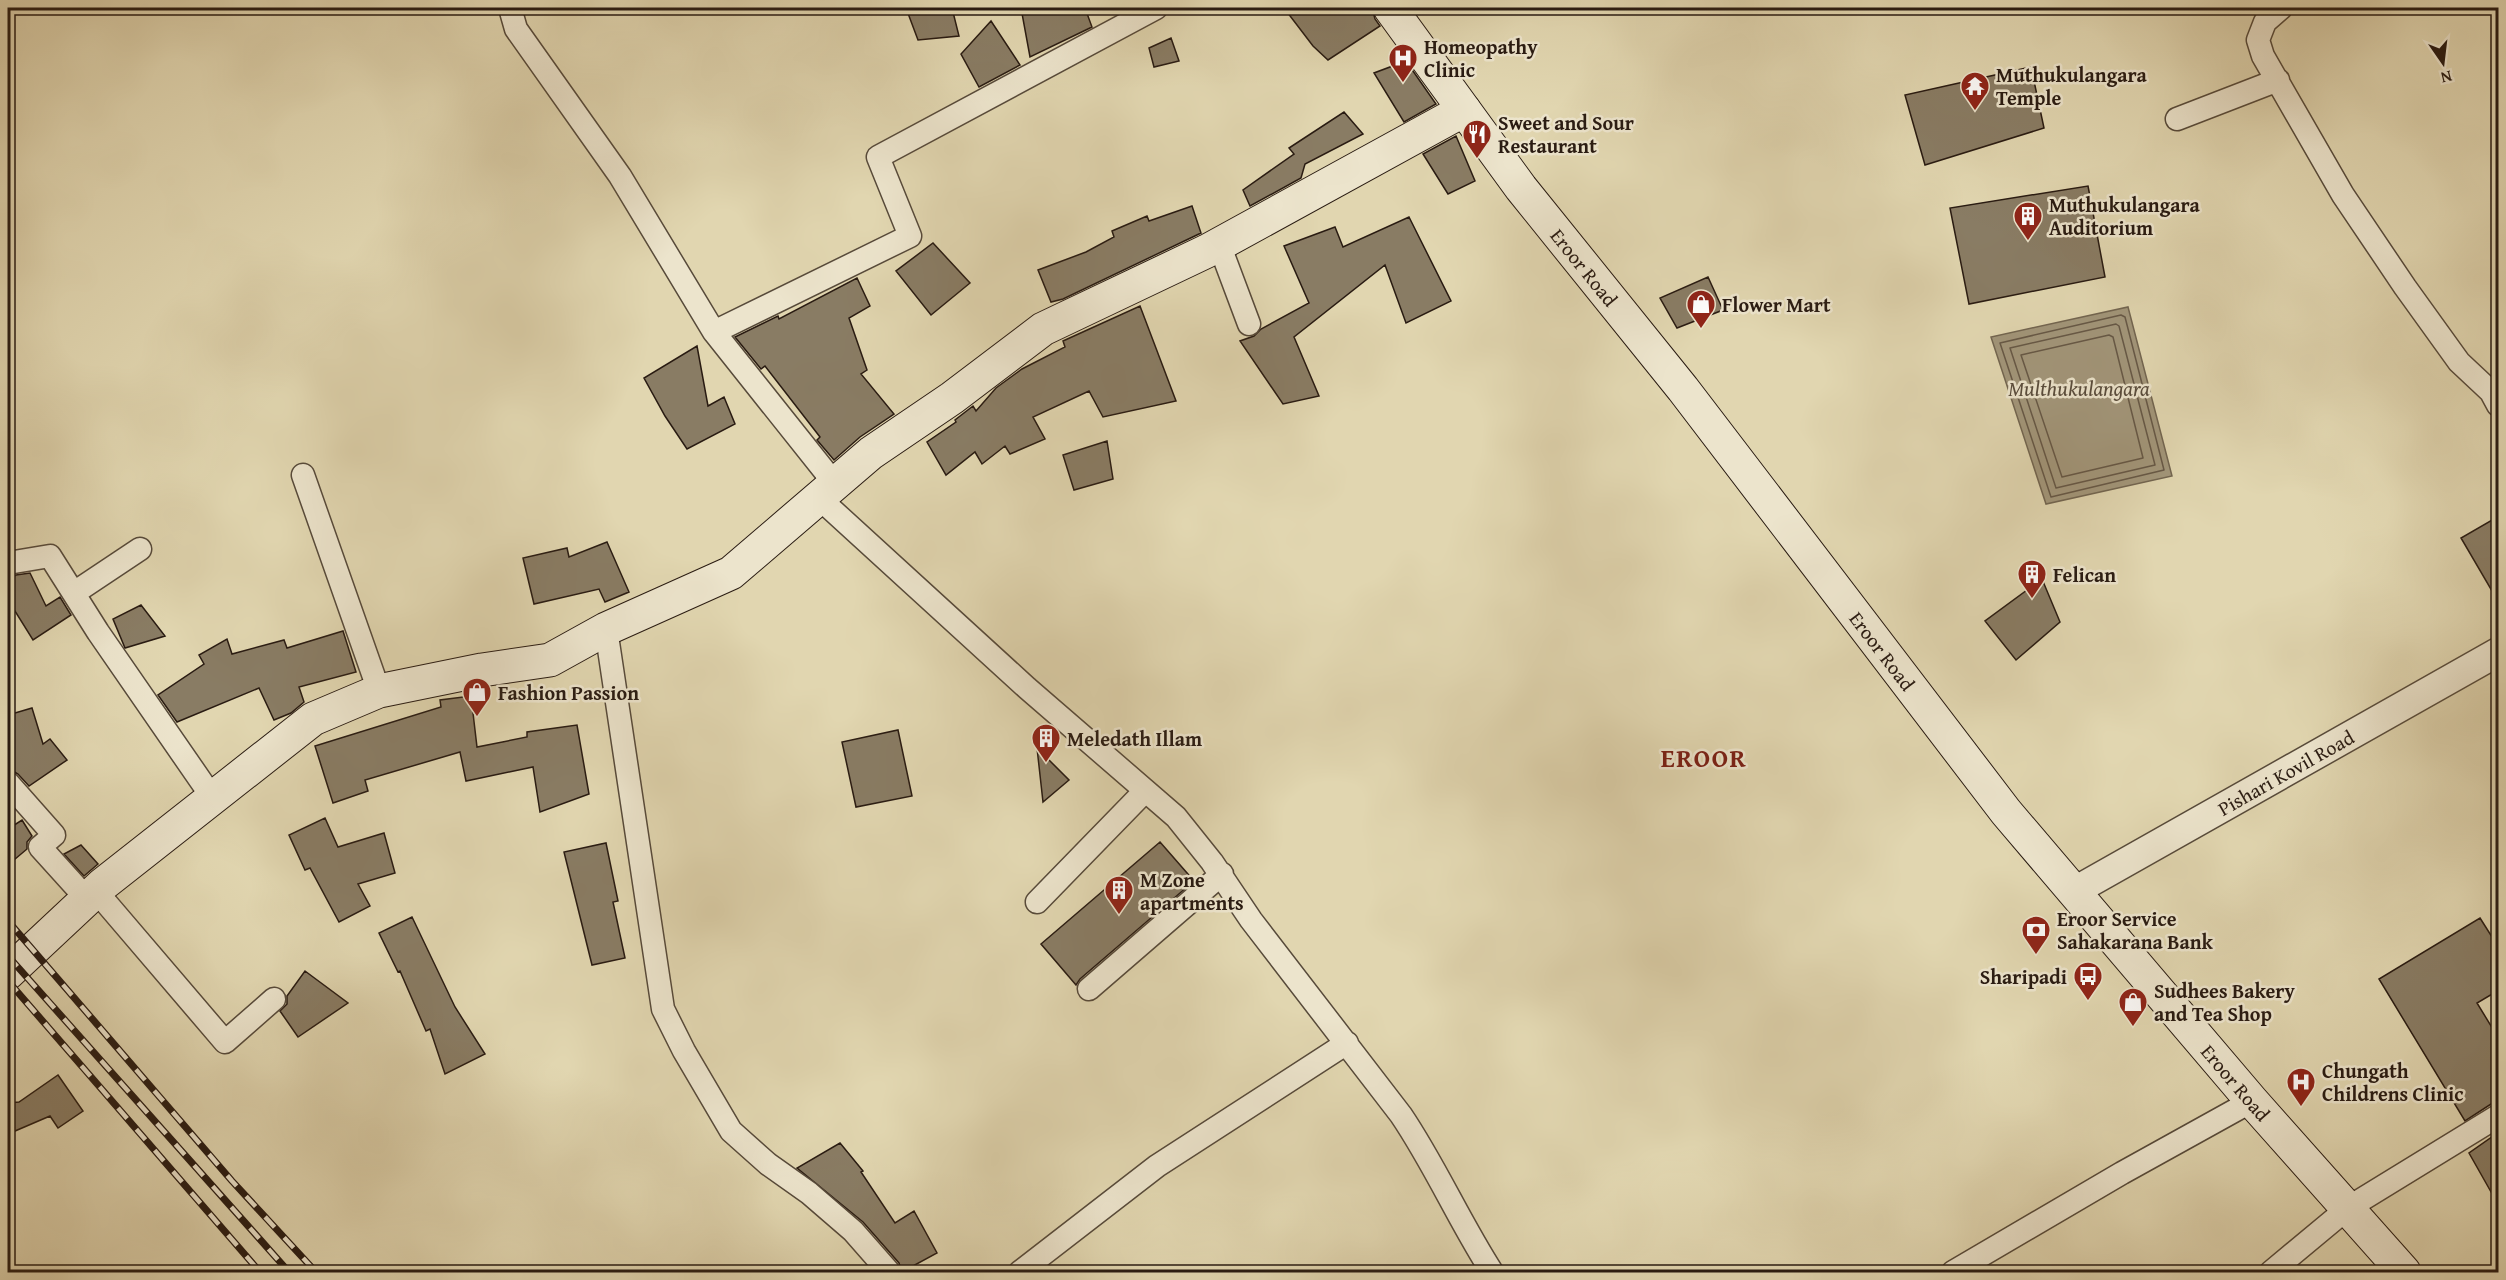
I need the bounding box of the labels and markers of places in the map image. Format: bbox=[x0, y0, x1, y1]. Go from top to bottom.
place label: Homeopathy Clinic bbox=[1424, 32, 1538, 84]
hospital icon: Homeopathy Clinic bbox=[1387, 42, 1419, 84]
place label: Muthukulangara Temple bbox=[1996, 60, 2147, 112]
temple icon: Muthukulangara Temple bbox=[1959, 70, 1991, 112]
place label: Sweet and Sour Restaurant bbox=[1498, 108, 1634, 160]
restaurant icon: Sweet and Sour Restaurant bbox=[1461, 118, 1493, 160]
place label: Muthukulangara Auditorium bbox=[2049, 190, 2200, 242]
building icon: Muthukulangara Auditorium bbox=[2012, 200, 2044, 242]
shop icon: Flower Mart bbox=[1685, 288, 1717, 330]
place label: Flower Mart bbox=[1722, 290, 1831, 319]
building icon: Felican bbox=[2016, 558, 2048, 600]
place label: Felican bbox=[2053, 560, 2116, 589]
shop icon: Fashion Passion bbox=[461, 676, 493, 718]
place label: Fashion Passion bbox=[498, 678, 639, 707]
building icon: Meledath Illam bbox=[1030, 722, 1062, 764]
place label: Meledath Illam bbox=[1067, 724, 1202, 753]
place label: M Zone apartments bbox=[1140, 865, 1244, 917]
building icon: M Zone apartments bbox=[1103, 874, 1135, 916]
place label: Eroor Service Sahakarana Bank bbox=[2057, 904, 2214, 956]
bank icon: Eroor Service Sahakarana Bank bbox=[2020, 914, 2052, 956]
bus stop icon: Sharipadi bbox=[2072, 960, 2104, 1002]
place label: Sharipadi bbox=[1980, 962, 2067, 991]
place label: Sudhees Bakery and Tea Shop bbox=[2154, 976, 2296, 1028]
shop icon: Sudhees Bakery and Tea Shop bbox=[2117, 986, 2149, 1028]
place label: Chungath Childrens Clinic bbox=[2322, 1056, 2463, 1108]
hospital icon: Chungath Childrens Clinic bbox=[2285, 1066, 2317, 1108]

